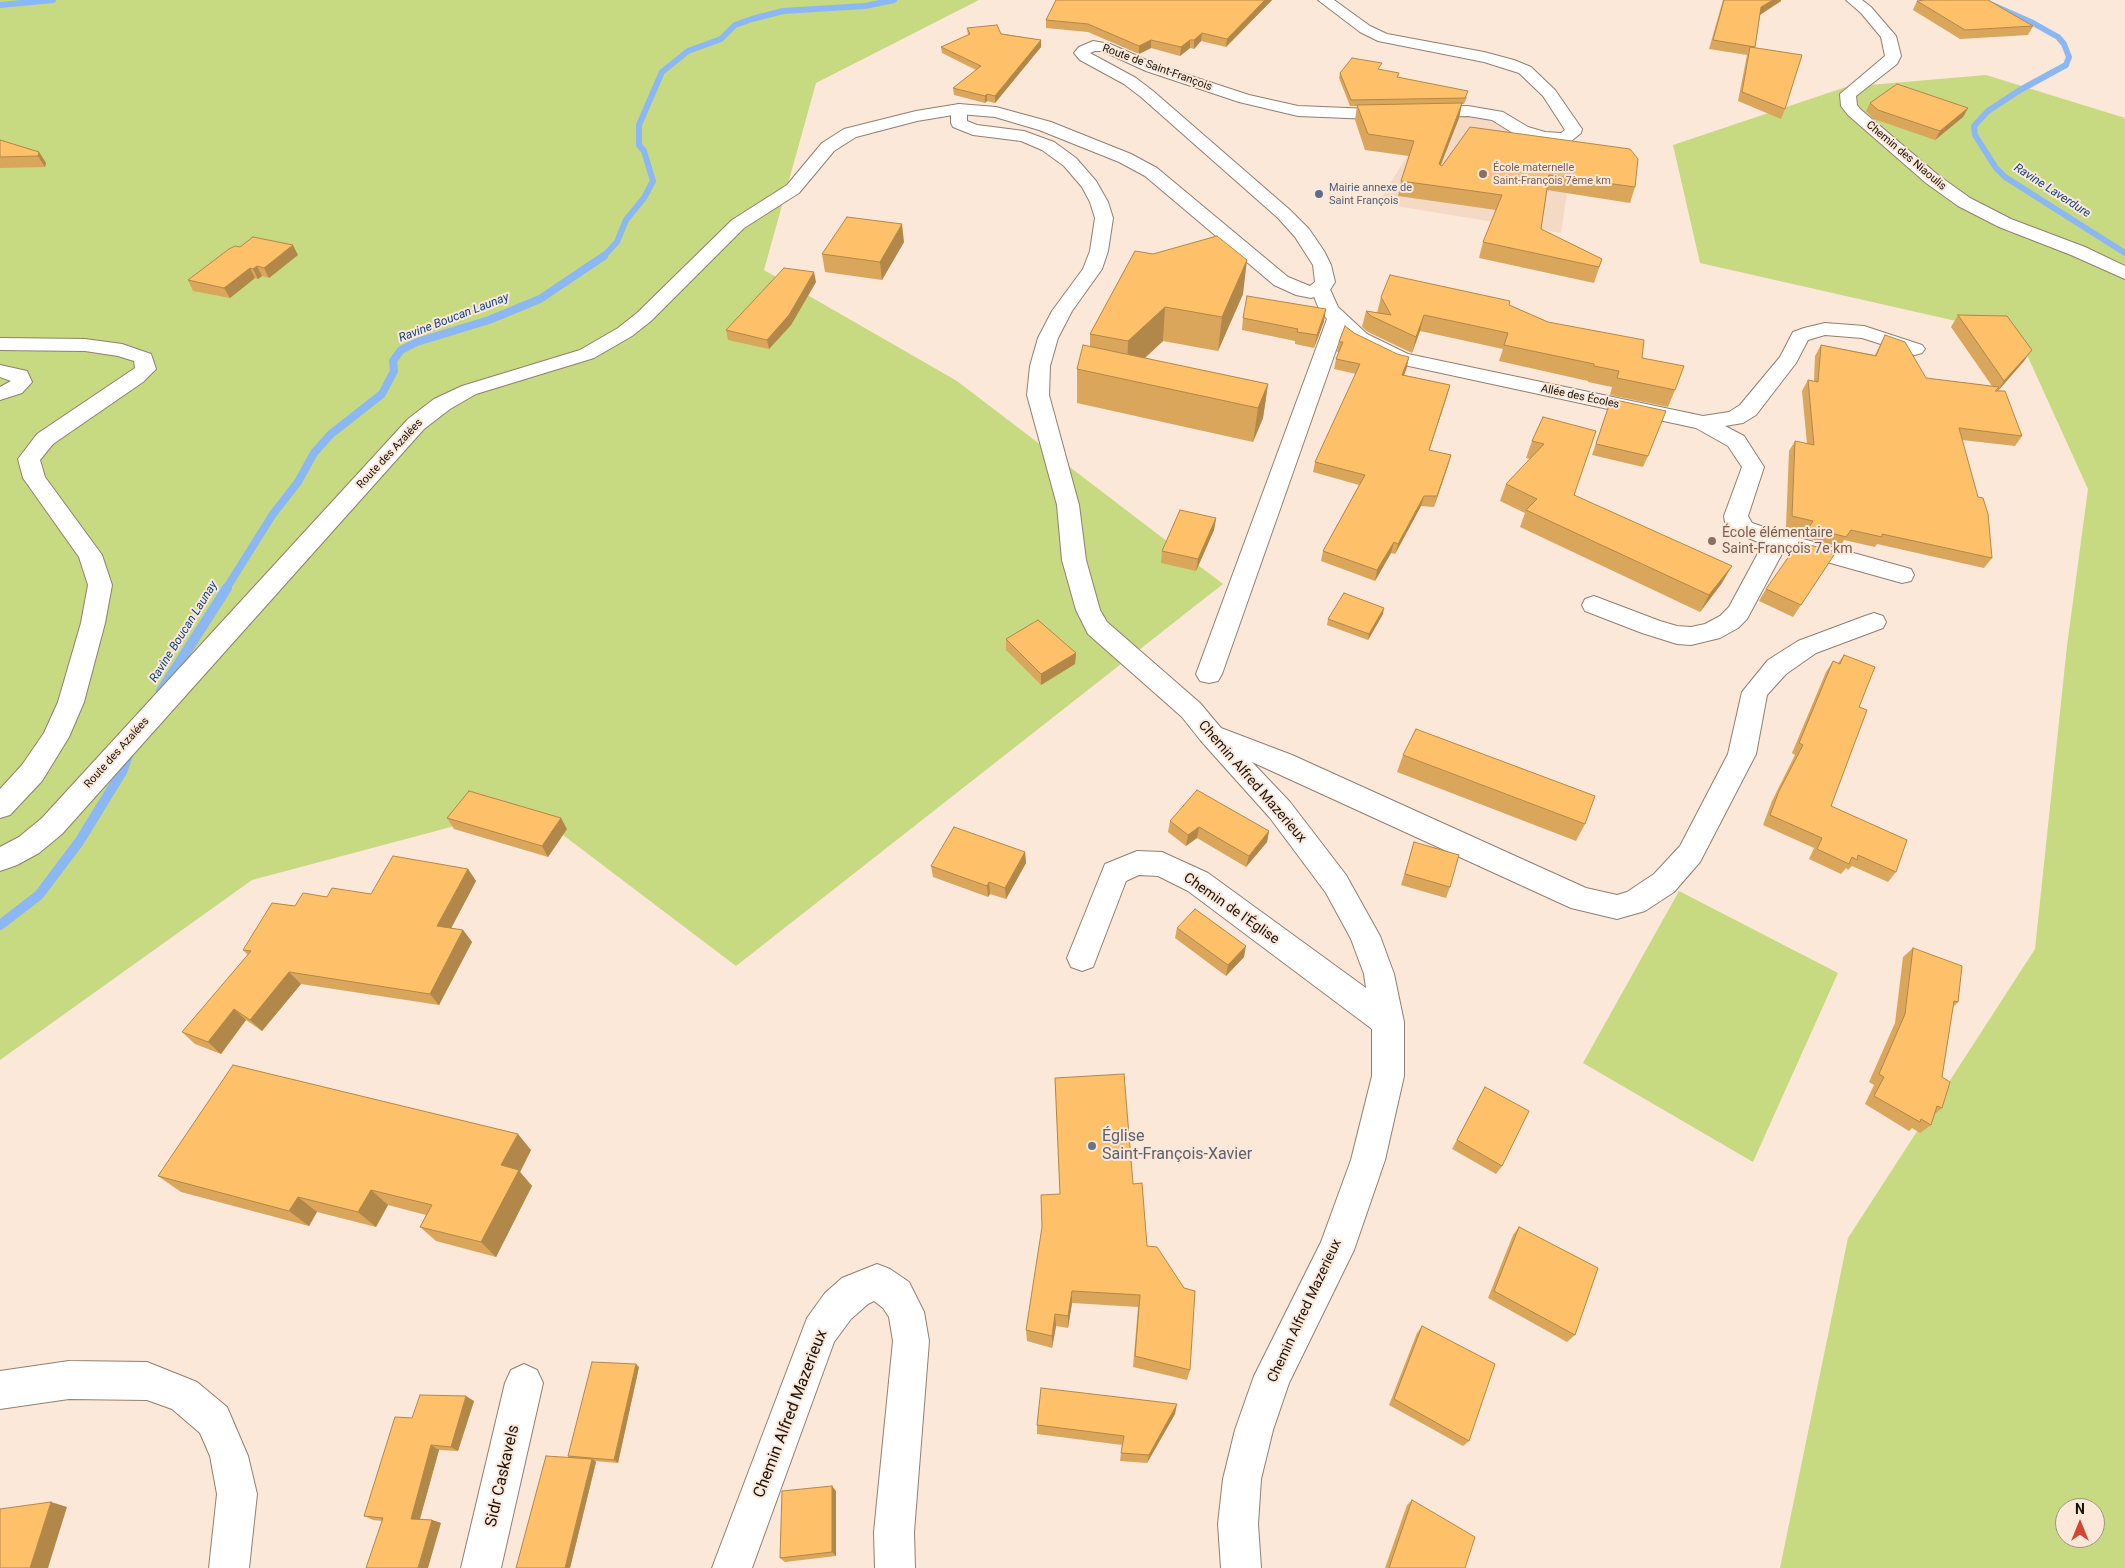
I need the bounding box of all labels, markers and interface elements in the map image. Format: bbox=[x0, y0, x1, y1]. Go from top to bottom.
street label: Route de Saint-François bbox=[1100, 42, 1214, 94]
street label: Chemin des Niaoulis bbox=[1863, 119, 1949, 193]
place label: École maternelle Saint-François 7ème km bbox=[1493, 161, 1611, 187]
water label: Ravine Laverdure bbox=[2011, 161, 2093, 221]
marker: École maternelle Saint-François 7ème km bbox=[1477, 168, 1489, 180]
place label: Mairie annexe de Saint François bbox=[1329, 181, 1412, 207]
marker: Mairie annexe de Saint François bbox=[1313, 188, 1325, 200]
water label: Ravine Boucan Launay bbox=[397, 290, 511, 346]
street label: Allée des Écoles bbox=[1540, 382, 1620, 412]
street label: Route des Azalées bbox=[354, 416, 426, 492]
place label: École élémentaire Saint-François 7e km bbox=[1722, 525, 1852, 558]
marker: École élémentaire Saint-François 7e km bbox=[1706, 535, 1718, 547]
water label: Ravine Boucan Launay bbox=[147, 579, 221, 685]
street label: Route des Azalées bbox=[82, 715, 152, 791]
street label: Chemin Alfred Mazerieux bbox=[1194, 718, 1310, 846]
street label: Chemin de l'Église bbox=[1180, 870, 1282, 948]
place label: Église Saint-François-Xavier bbox=[1102, 1127, 1252, 1165]
marker: Église Saint-François-Xavier bbox=[1086, 1140, 1098, 1152]
street label: Chemin Alfred Mazerieux bbox=[1264, 1237, 1346, 1385]
street label: Chemin Alfred Mazerieux bbox=[750, 1327, 832, 1501]
street label: Sidr Caskavels bbox=[482, 1423, 524, 1529]
north arrow bbox=[2055, 1498, 2105, 1548]
text: N bbox=[2075, 1501, 2085, 1517]

